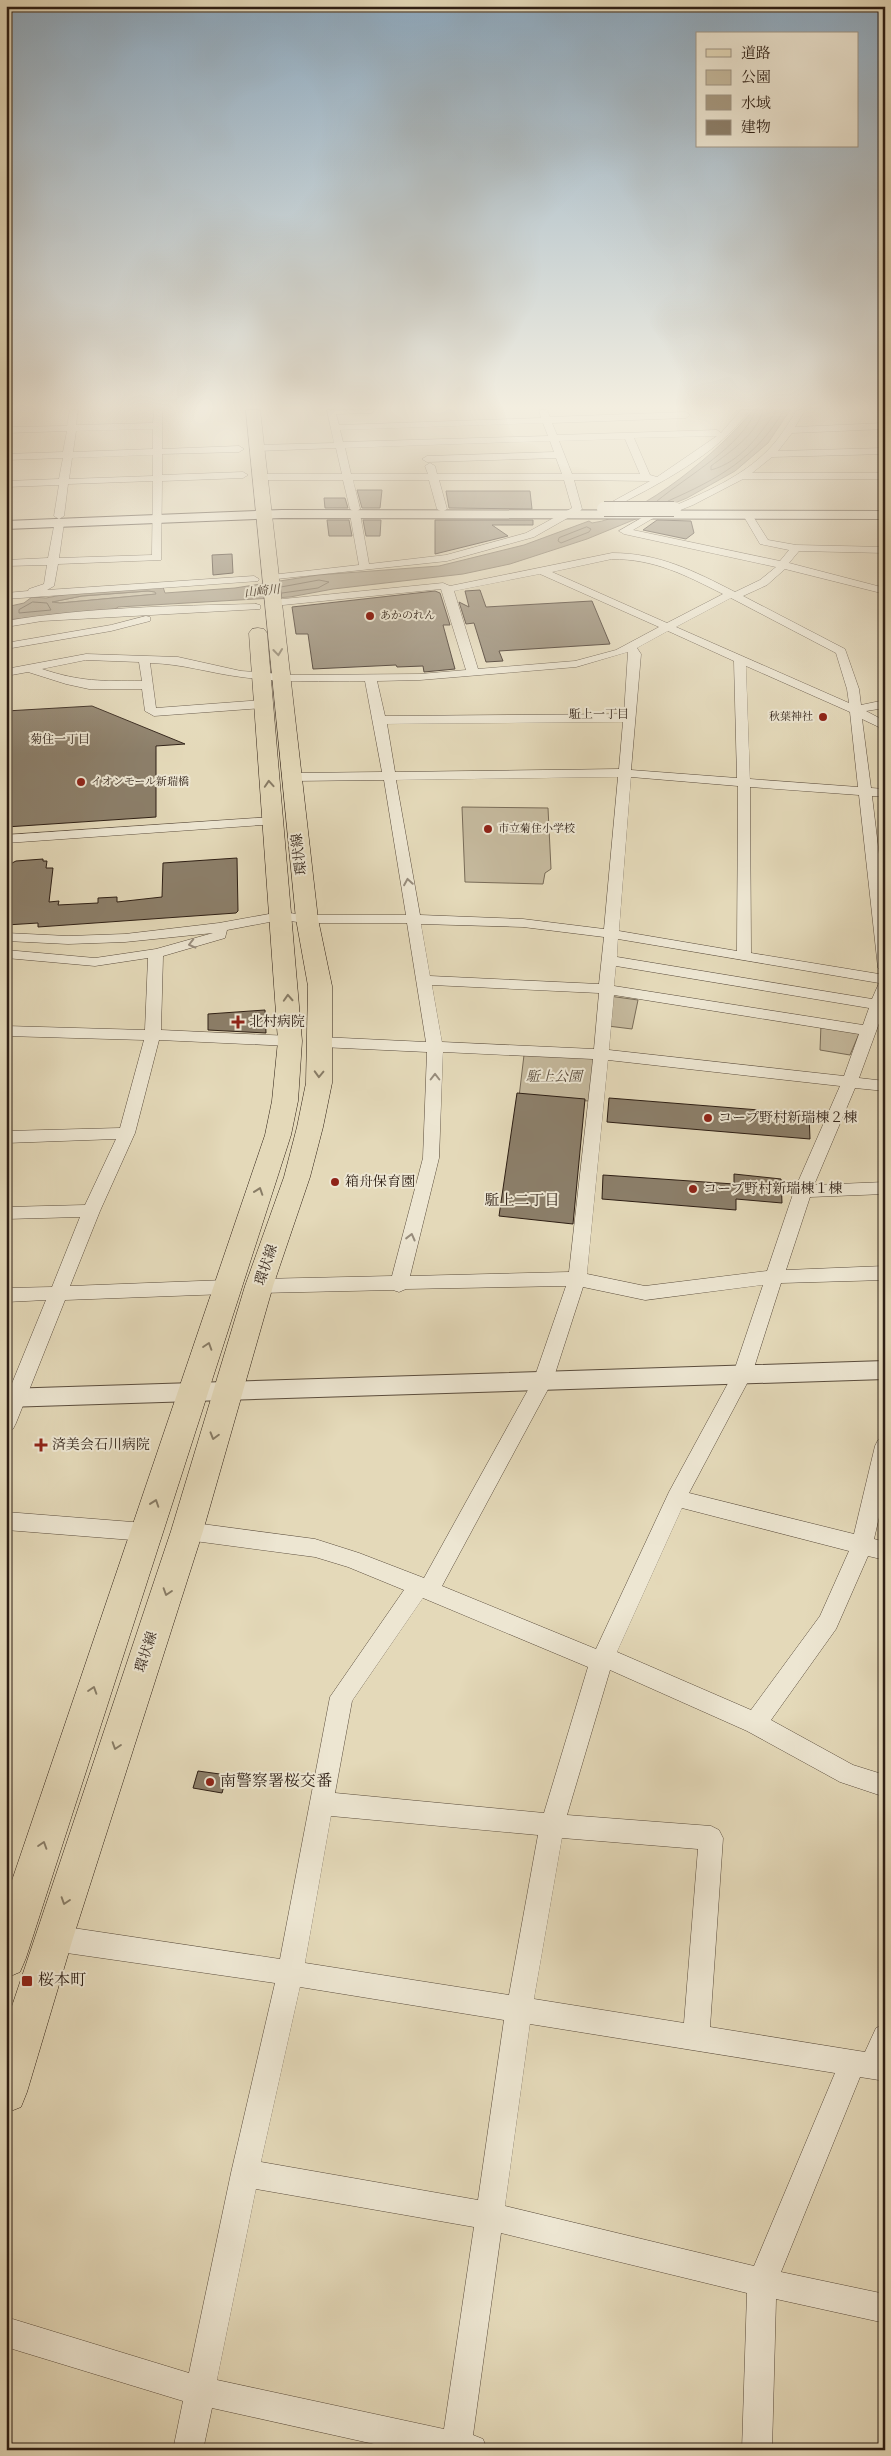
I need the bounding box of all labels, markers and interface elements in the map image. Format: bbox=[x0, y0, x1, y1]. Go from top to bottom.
legend bbox=[696, 32, 858, 148]
text: 道路 bbox=[741, 44, 771, 65]
text: 公園 bbox=[741, 68, 771, 89]
text: 水域 bbox=[741, 94, 771, 115]
text: 建物 bbox=[741, 118, 771, 139]
water label: 山崎川 bbox=[243, 582, 283, 602]
place label: あかのれん bbox=[380, 609, 435, 624]
marker: あかのれん bbox=[364, 610, 376, 622]
one-way arrow bbox=[272, 648, 283, 656]
district label: 駈上一丁目 bbox=[569, 707, 629, 723]
place label: 秋葉神社 bbox=[769, 710, 813, 725]
marker: 秋葉神社 bbox=[817, 711, 829, 723]
district label: 菊住一丁目 bbox=[30, 732, 90, 748]
place label: イオンモール新瑞橋 bbox=[91, 775, 189, 790]
marker: イオンモール新瑞橋 bbox=[75, 776, 87, 788]
one-way arrow bbox=[264, 780, 275, 788]
place label: 市立菊住小学校 bbox=[498, 822, 575, 837]
marker: 市立菊住小学校 bbox=[482, 823, 494, 835]
street label: 環状線 bbox=[288, 832, 312, 876]
one-way arrow bbox=[403, 878, 413, 887]
one-way arrow bbox=[187, 938, 196, 949]
one-way arrow bbox=[282, 994, 293, 1002]
place label: 北村病院 bbox=[249, 1013, 305, 1032]
marker: 北村病院 bbox=[231, 1015, 245, 1029]
park label: 駈上公園 bbox=[526, 1068, 584, 1087]
one-way arrow bbox=[314, 1070, 325, 1078]
one-way arrow bbox=[430, 1073, 440, 1081]
place label: コープ野村新瑞棟２棟 bbox=[718, 1109, 857, 1128]
marker: コープ野村新瑞棟２棟 bbox=[702, 1112, 714, 1124]
place label: 箱舟保育園 bbox=[345, 1173, 415, 1192]
marker: 箱舟保育園 bbox=[329, 1176, 341, 1188]
place label: コープ野村新瑞棟１棟 bbox=[703, 1180, 842, 1199]
marker: コープ野村新瑞棟１棟 bbox=[687, 1183, 699, 1195]
one-way arrow bbox=[253, 1188, 263, 1196]
district label: 駈上二丁目 bbox=[484, 1191, 560, 1212]
one-way arrow bbox=[405, 1233, 416, 1242]
street label: 環状線 bbox=[251, 1242, 283, 1288]
one-way arrow bbox=[202, 1342, 212, 1350]
one-way arrow bbox=[209, 1432, 219, 1440]
place label: 済美会石川病院 bbox=[52, 1436, 150, 1455]
marker: 済美会石川病院 bbox=[34, 1438, 48, 1452]
one-way arrow bbox=[149, 1499, 159, 1507]
one-way arrow bbox=[163, 1587, 173, 1596]
street label: 環状線 bbox=[131, 1629, 163, 1675]
one-way arrow bbox=[88, 1687, 98, 1695]
one-way arrow bbox=[112, 1742, 122, 1750]
place label: 南警察署桜交番 bbox=[220, 1771, 332, 1793]
marker: 南警察署桜交番 bbox=[204, 1776, 216, 1788]
one-way arrow bbox=[37, 1841, 47, 1849]
one-way arrow bbox=[61, 1896, 71, 1904]
place label: 桜本町 bbox=[38, 1970, 86, 1992]
marker: 桜本町 bbox=[20, 1974, 34, 1988]

